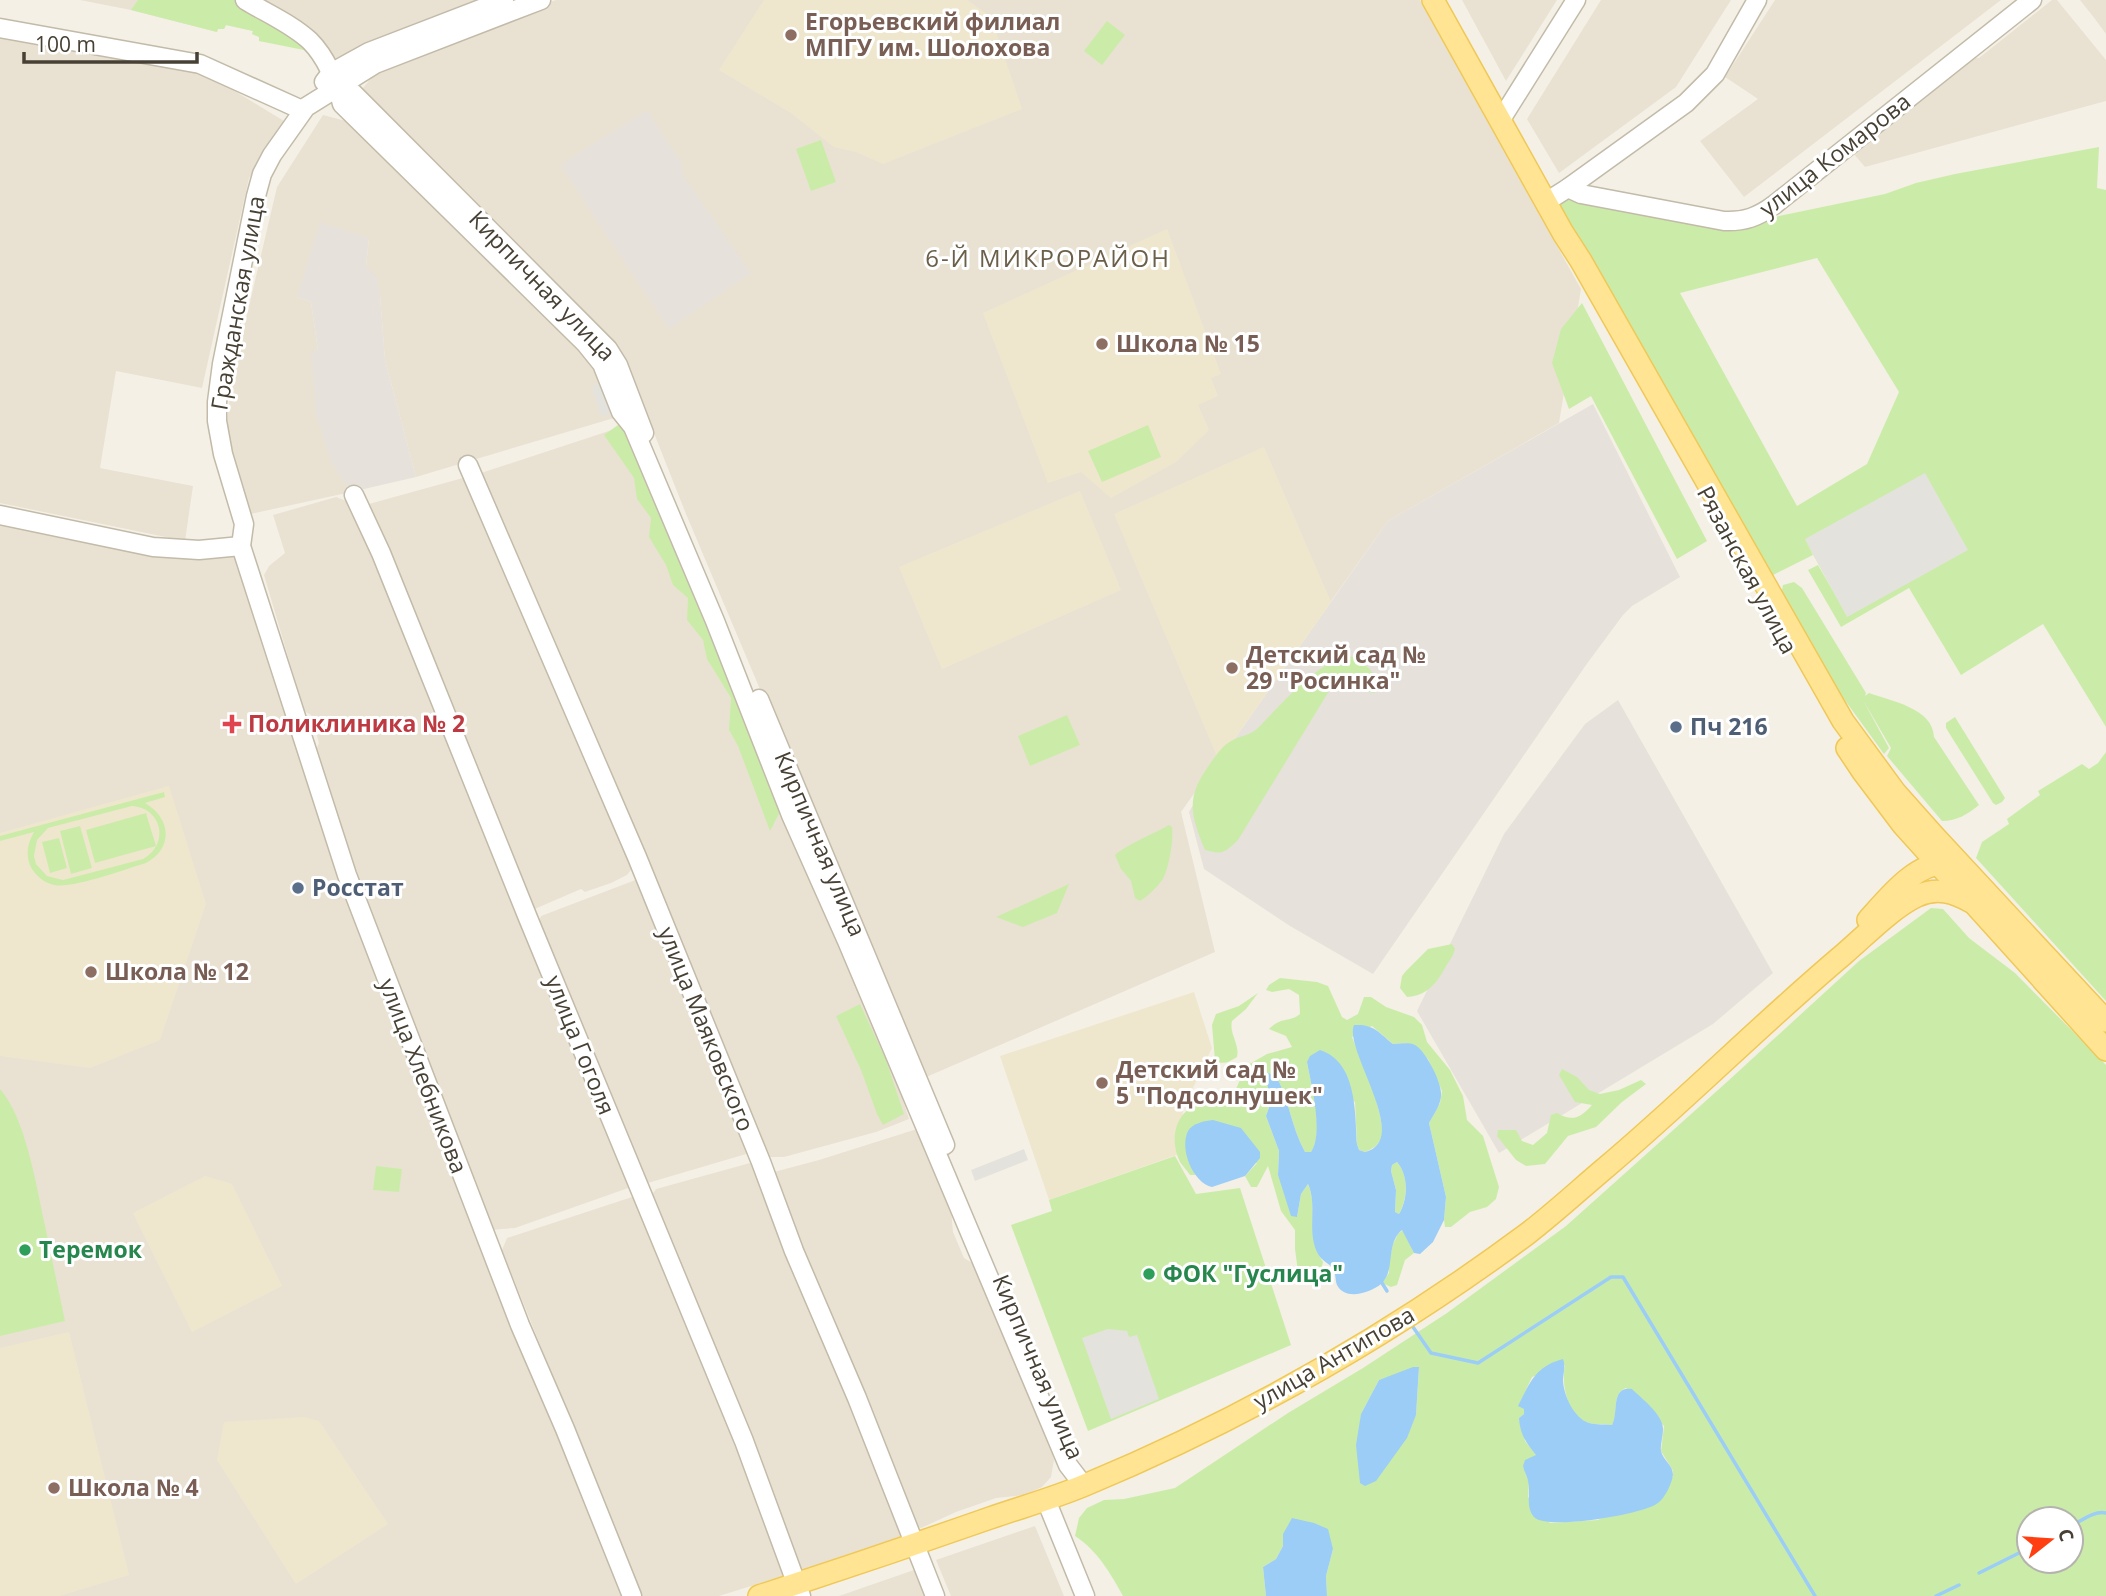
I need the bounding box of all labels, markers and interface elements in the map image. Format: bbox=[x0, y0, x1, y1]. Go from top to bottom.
place label: Егорьевский филиал МПГУ им. Шолохова bbox=[805, 5, 1060, 63]
scale bar bbox=[24, 21, 198, 65]
marker: Егорьевский филиал МПГУ им. Шолохова bbox=[783, 27, 799, 43]
text: 100 m bbox=[35, 30, 96, 58]
street label: улица Комарова bbox=[1752, 85, 1917, 223]
street label: Гражданская улица bbox=[202, 193, 272, 413]
street label: Кирпичная улица bbox=[462, 203, 623, 368]
district label: 6-Й МИКРОРАЙОН bbox=[925, 241, 1171, 274]
place label: Школа № 15 bbox=[1116, 327, 1260, 359]
marker: Школа № 15 bbox=[1094, 336, 1110, 352]
street label: Рязанская улица bbox=[1690, 480, 1806, 659]
place label: Детский сад № 29 "Росинка" bbox=[1246, 638, 1426, 696]
marker: Детский сад № 29 "Росинка" bbox=[1224, 660, 1240, 676]
place label: Поликлиника № 2 bbox=[248, 707, 465, 739]
place label: Пч 216 bbox=[1690, 710, 1768, 742]
marker: Поликлиника № 2 bbox=[222, 714, 242, 734]
marker: Пч 216 bbox=[1668, 719, 1684, 735]
street label: Кирпичная улица bbox=[767, 746, 874, 941]
place label: Росстат bbox=[312, 871, 404, 903]
marker: Росстат bbox=[290, 880, 306, 896]
street label: улица Маяковского bbox=[651, 922, 763, 1136]
place label: Школа № 12 bbox=[105, 955, 249, 987]
marker: Школа № 12 bbox=[83, 964, 99, 980]
street label: улица Гоголя bbox=[538, 970, 623, 1119]
street label: улица Хлебникова bbox=[372, 974, 476, 1178]
place label: Детский сад № 5 "Подсолнушек" bbox=[1116, 1053, 1323, 1111]
marker: Детский сад № 5 "Подсолнушек" bbox=[1094, 1075, 1110, 1091]
place label: Теремок bbox=[39, 1233, 143, 1265]
marker: Теремок bbox=[17, 1242, 33, 1258]
place label: ФОК "Гуслица" bbox=[1163, 1257, 1343, 1289]
marker: ФОК "Гуслица" bbox=[1141, 1266, 1157, 1282]
street label: Кирпичная улица bbox=[985, 1269, 1092, 1464]
street label: улица Антипова bbox=[1247, 1298, 1420, 1416]
place label: Школа № 4 bbox=[68, 1471, 199, 1503]
marker: Школа № 4 bbox=[46, 1480, 62, 1496]
north arrow bbox=[2015, 1505, 2085, 1575]
text: С bbox=[2052, 1525, 2080, 1545]

